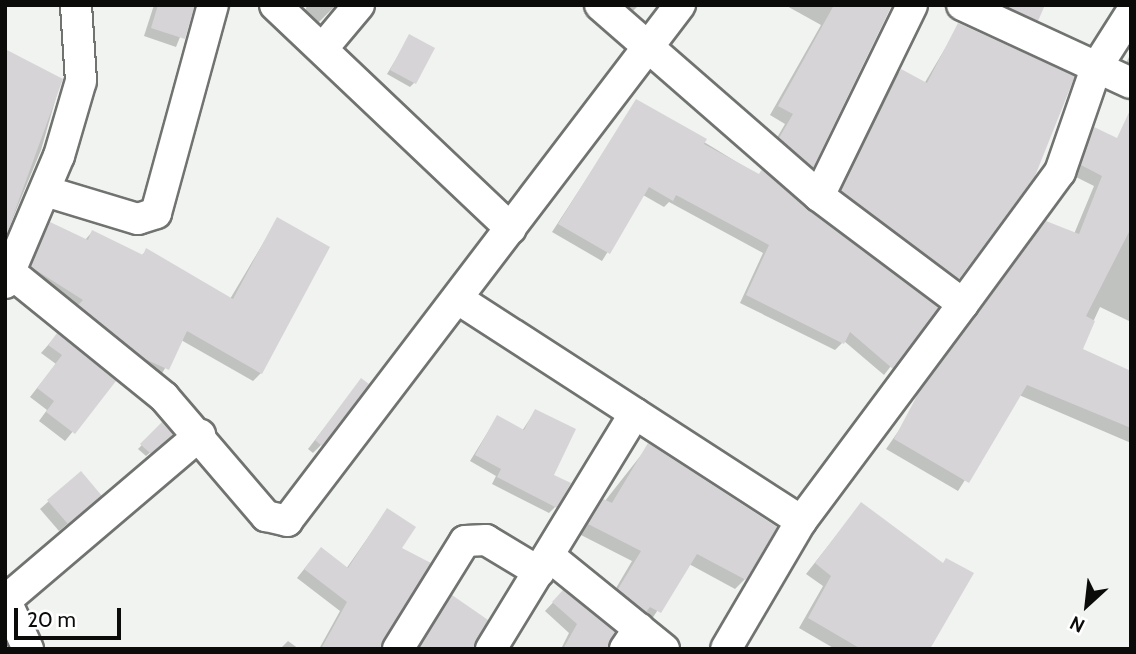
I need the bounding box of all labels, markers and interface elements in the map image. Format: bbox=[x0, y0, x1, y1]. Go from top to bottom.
north arrow bbox=[1052, 570, 1122, 640]
scale bar bbox=[18, 594, 124, 638]
text: 20 m bbox=[27, 607, 76, 632]
text: N bbox=[1066, 611, 1088, 637]

